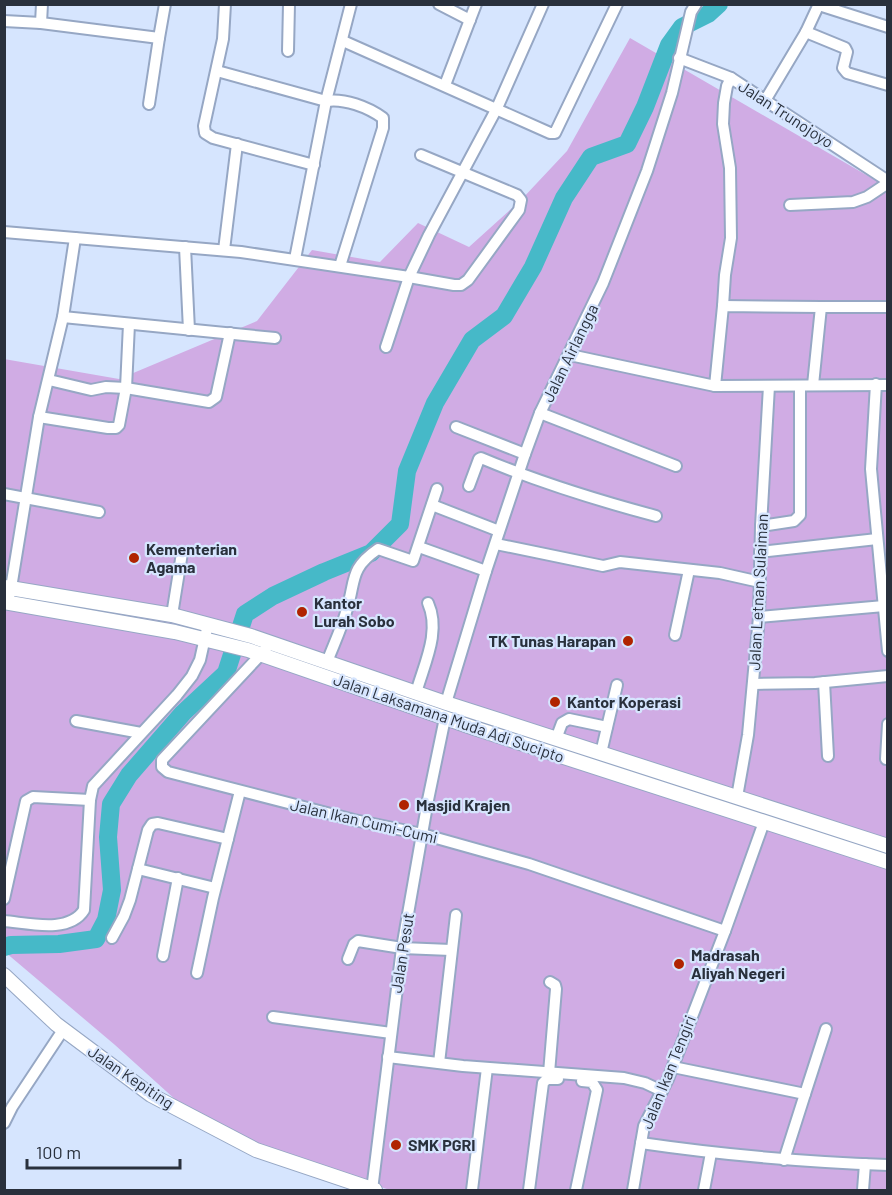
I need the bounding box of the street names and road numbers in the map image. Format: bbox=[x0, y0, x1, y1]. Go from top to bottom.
street label: Jalan Trunojoyo bbox=[735, 76, 837, 151]
street label: Jalan Airlangga bbox=[538, 301, 601, 405]
street label: Jalan Letnan Sulaiman bbox=[744, 513, 771, 671]
street label: Jalan Laksamana Muda Adi Sucipto bbox=[331, 669, 567, 766]
street label: Jalan Ikan Cumi-Cumi bbox=[289, 794, 440, 847]
street label: Jalan Pesut bbox=[386, 912, 417, 994]
street label: Jalan Ikan Tengiri bbox=[636, 1012, 699, 1131]
street label: Jalan Kepiting bbox=[85, 1041, 178, 1112]

